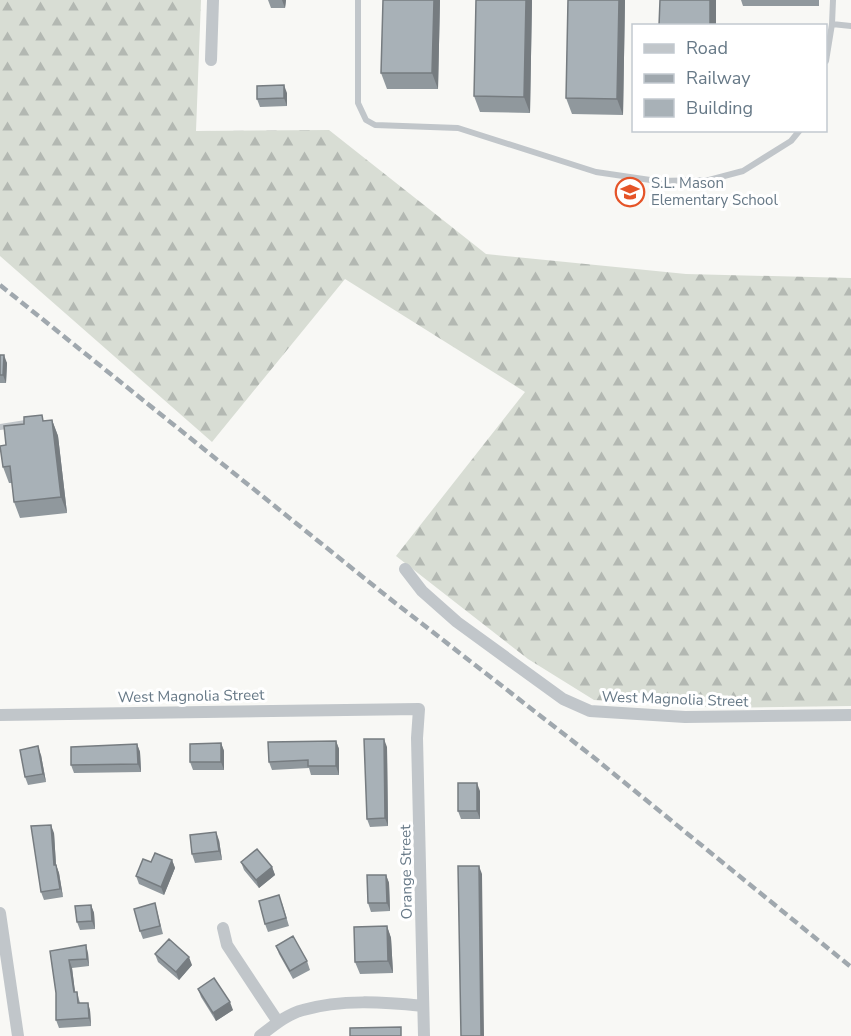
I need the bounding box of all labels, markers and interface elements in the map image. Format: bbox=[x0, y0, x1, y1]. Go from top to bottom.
legend bbox=[632, 24, 827, 132]
text: Road bbox=[686, 36, 728, 60]
text: Railway bbox=[686, 66, 751, 90]
text: Building bbox=[686, 96, 753, 120]
place label: S.L. Mason Elementary School bbox=[651, 173, 778, 210]
school or university icon: S.L. Mason Elementary School bbox=[614, 176, 646, 208]
street label: West Magnolia Street bbox=[117, 685, 265, 707]
street label: West Magnolia Street bbox=[601, 686, 750, 712]
street label: Orange Street bbox=[395, 824, 417, 920]

